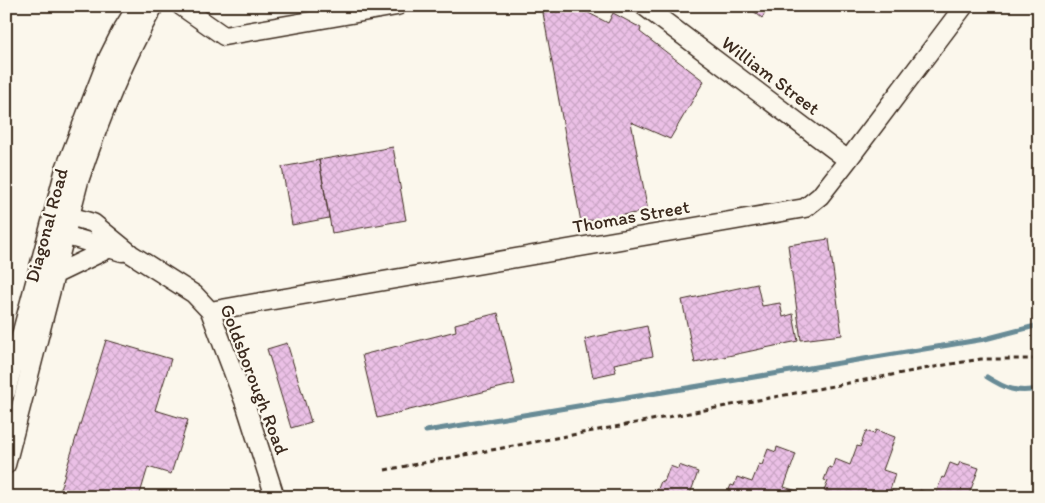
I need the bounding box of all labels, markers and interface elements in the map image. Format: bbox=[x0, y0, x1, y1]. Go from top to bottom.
street label: William Street bbox=[717, 31, 824, 120]
street label: Diagonal Road bbox=[20, 165, 73, 285]
street label: Thomas Street bbox=[571, 195, 691, 238]
street label: Goldsborough Road bbox=[215, 301, 294, 458]

